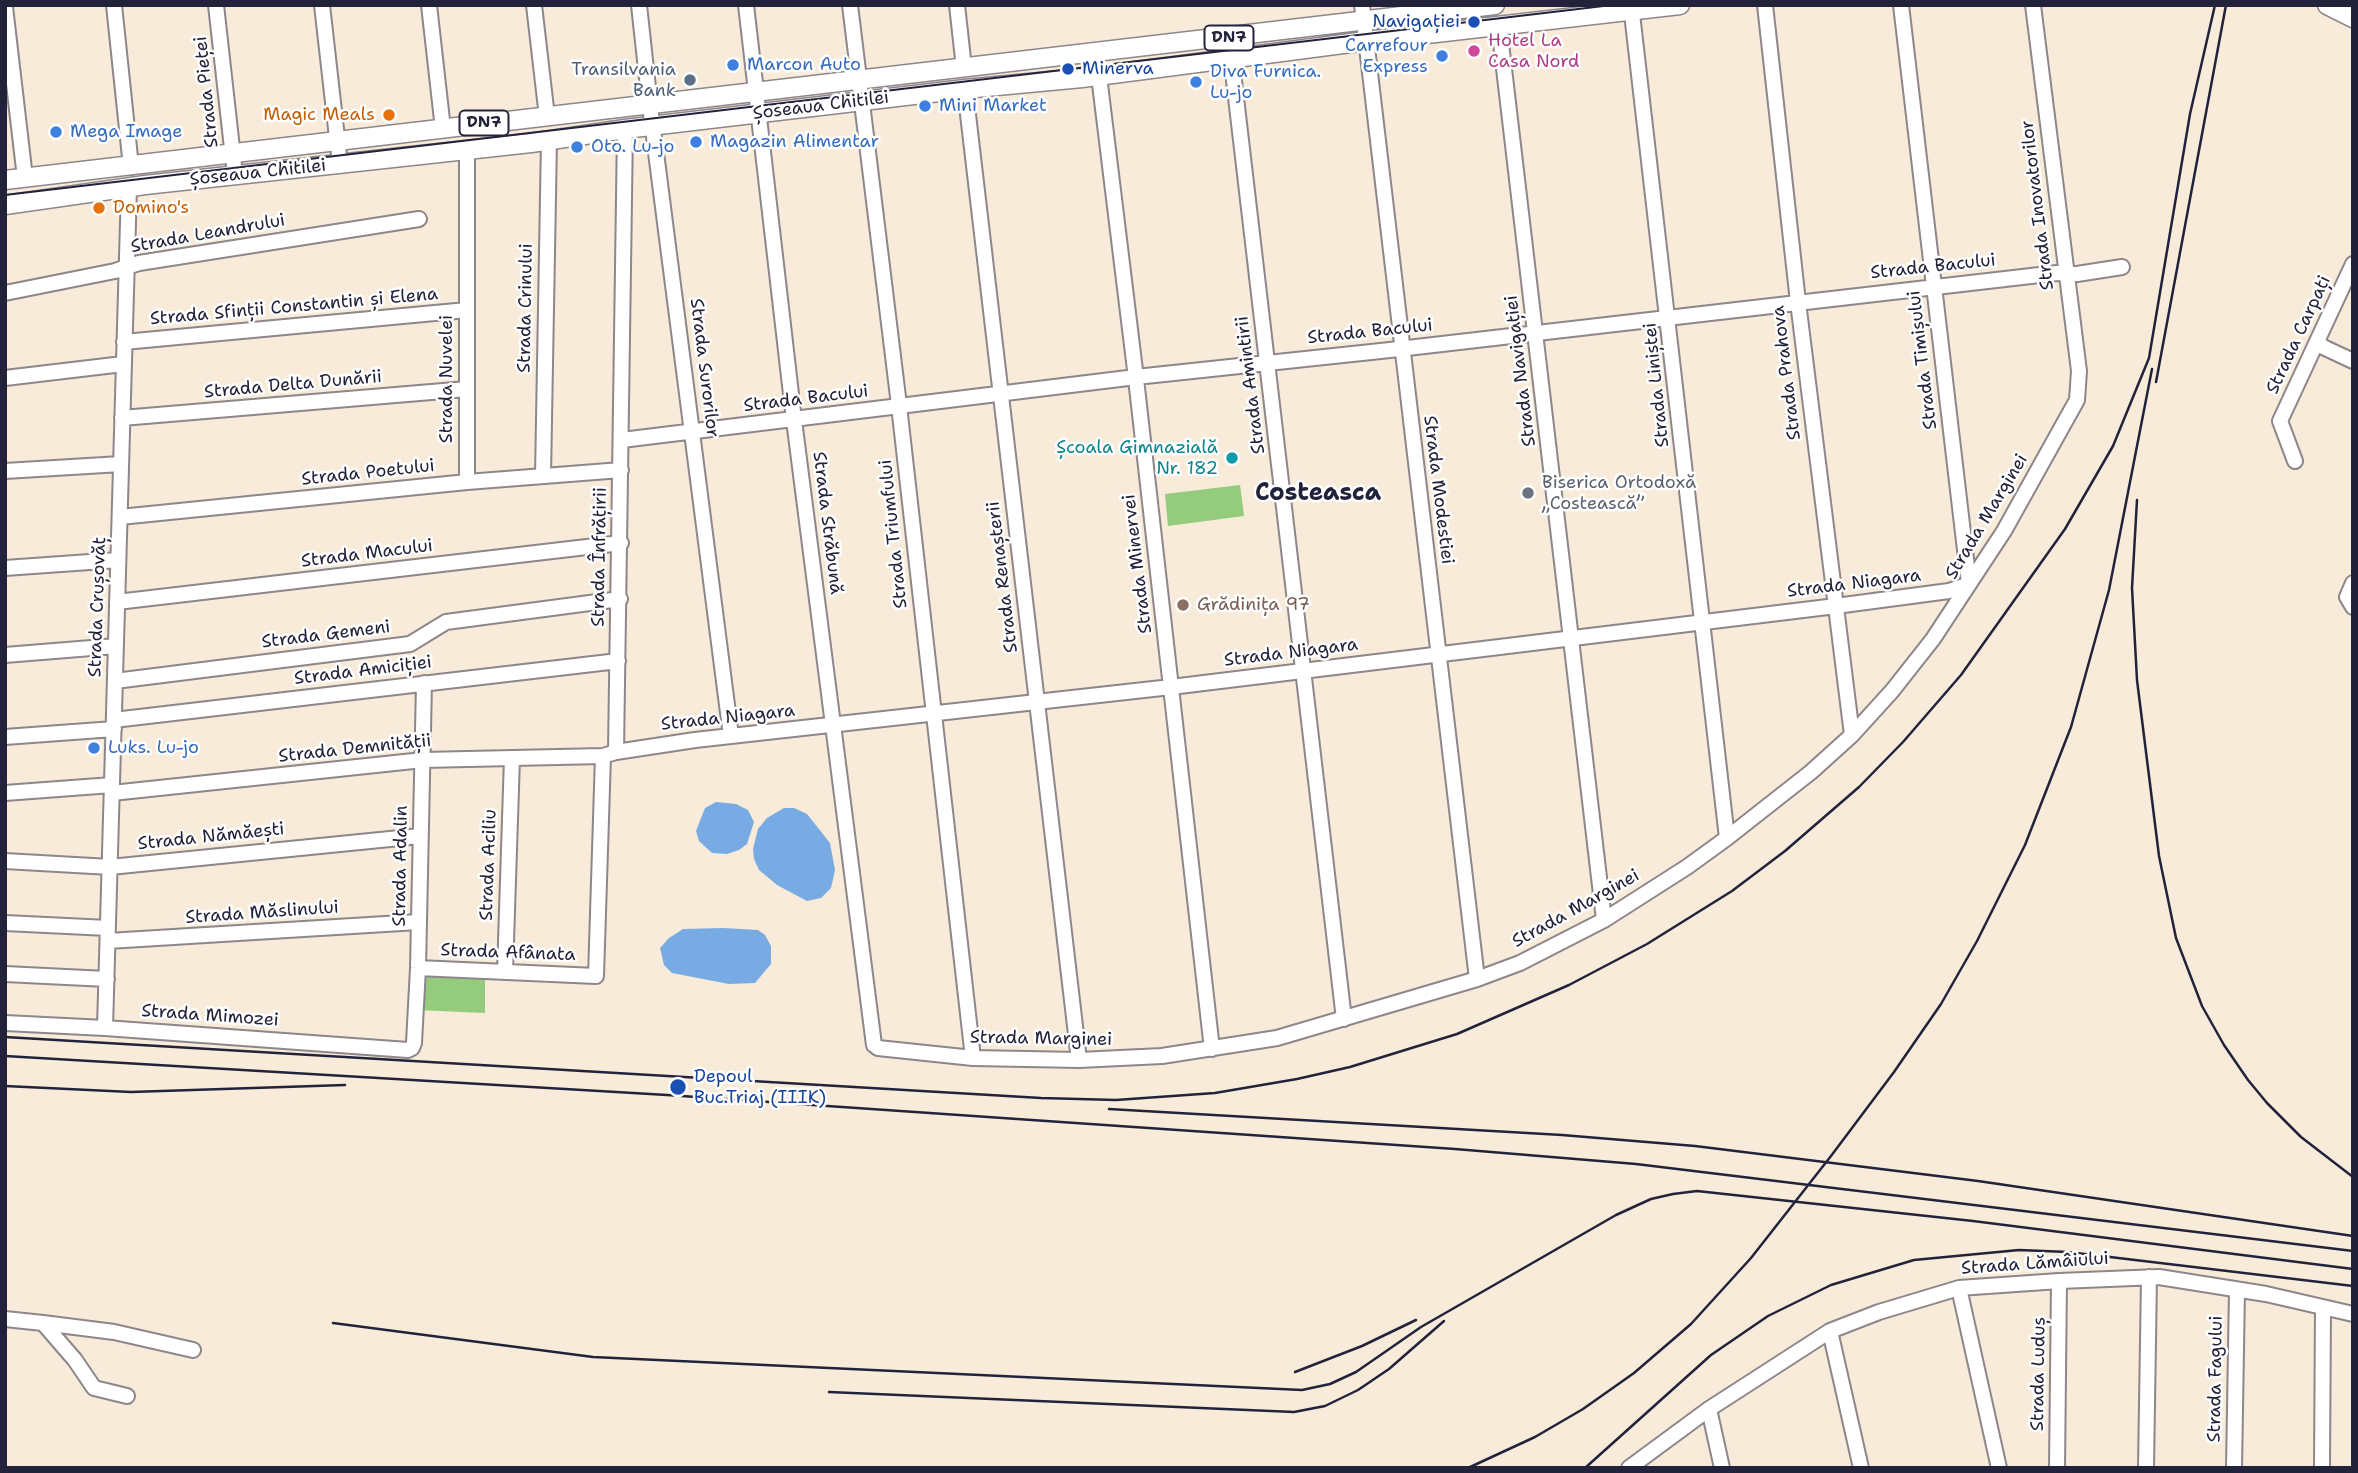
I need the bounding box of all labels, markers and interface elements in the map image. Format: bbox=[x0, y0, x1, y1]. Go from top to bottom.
place label: Navigației bbox=[1372, 11, 1460, 33]
marker: Navigației bbox=[1466, 14, 1482, 30]
road number: DN7 bbox=[1204, 26, 1254, 50]
place label: Hotel La Casa Nord bbox=[1488, 30, 1579, 72]
street label: Strada Pieței bbox=[190, 35, 224, 149]
place label: Carrefour Express bbox=[1345, 35, 1428, 78]
marker: Hotel La Casa Nord bbox=[1466, 43, 1482, 59]
marker: Carrefour Express bbox=[1434, 48, 1450, 64]
place label: Marcon Auto bbox=[747, 54, 861, 76]
marker: Marcon Auto bbox=[725, 57, 741, 73]
place label: Minerva bbox=[1082, 58, 1154, 80]
place label: Transilvania Bank bbox=[571, 59, 676, 102]
marker: Minerva bbox=[1060, 61, 1076, 77]
place label: Diva Furnica. Lu-jo bbox=[1210, 61, 1321, 104]
marker: Transilvania Bank bbox=[682, 72, 698, 88]
marker: Diva Furnica. Lu-jo bbox=[1188, 74, 1204, 90]
street label: Șoseaua Chitilei bbox=[752, 87, 890, 125]
place label: Mini Market bbox=[939, 95, 1047, 117]
marker: Mini Market bbox=[917, 98, 933, 114]
place label: Magic Meals bbox=[263, 104, 375, 126]
marker: Magic Meals bbox=[381, 107, 397, 123]
road number: DN7 bbox=[460, 111, 508, 136]
street label: Strada Inovatorilor bbox=[2017, 119, 2059, 291]
place label: Mega Image bbox=[70, 121, 182, 143]
marker: Mega Image bbox=[48, 124, 64, 140]
place label: Magazin Alimentar bbox=[710, 131, 879, 153]
marker: Magazin Alimentar bbox=[688, 134, 704, 150]
place label: Oto. Lu-jo bbox=[591, 136, 674, 158]
marker: Oto. Lu-jo bbox=[569, 139, 585, 155]
street label: Șoseaua Chitilei bbox=[189, 155, 327, 191]
place label: Domino's bbox=[113, 197, 189, 219]
marker: Domino's bbox=[91, 200, 107, 216]
street label: Strada Leandrului bbox=[129, 210, 287, 258]
street label: Strada Crinului bbox=[514, 243, 538, 373]
street label: Strada Bacului bbox=[1869, 250, 1997, 284]
street label: Strada Carpați bbox=[2262, 272, 2336, 398]
street label: Strada Sfinții Constantin și Elena bbox=[149, 284, 439, 330]
street label: Strada Timișului bbox=[1904, 289, 1942, 431]
street label: Strada Navigației bbox=[1501, 294, 1541, 448]
street label: Strada Surorilor bbox=[685, 297, 723, 439]
street label: Strada Prahova bbox=[1768, 305, 1806, 441]
street label: Strada Nuvelei bbox=[436, 315, 458, 443]
street label: Strada Amintirii bbox=[1232, 315, 1270, 455]
street label: Strada Bacului bbox=[1306, 315, 1434, 349]
street label: Strada Liniștei bbox=[1640, 322, 1674, 448]
street label: Strada Delta Dunării bbox=[203, 366, 383, 404]
street label: Strada Bacului bbox=[742, 381, 870, 417]
street label: Strada Modestiei bbox=[1418, 414, 1458, 566]
place label: Școala Gimnazială Nr. 182 bbox=[1056, 437, 1218, 480]
street label: Strada Străbună bbox=[808, 450, 846, 596]
marker: Școala Gimnazială Nr. 182 bbox=[1224, 450, 1240, 466]
street label: Strada Marginei bbox=[1941, 450, 2033, 584]
street label: Strada Poetului bbox=[300, 455, 436, 491]
street label: Strada Triumfului bbox=[875, 458, 913, 610]
place label: Biserica Ortodoxă „Costească” bbox=[1542, 472, 1696, 514]
district label: Costeasca bbox=[1255, 480, 1381, 508]
marker: Biserica Ortodoxă „Costească” bbox=[1520, 485, 1536, 501]
street label: Strada Înfrățirii bbox=[588, 487, 612, 627]
street label: Strada Minervei bbox=[1119, 493, 1157, 635]
street label: Strada Renașterii bbox=[983, 500, 1023, 654]
street label: Strada Macului bbox=[300, 535, 434, 573]
street label: Strada Crușovăț bbox=[85, 536, 111, 678]
street label: Strada Niagara bbox=[1786, 565, 1922, 603]
place label: Grădinița 97 bbox=[1197, 594, 1310, 616]
marker: Grădinița 97 bbox=[1175, 597, 1191, 613]
street label: Strada Gemeni bbox=[260, 616, 392, 654]
street label: Strada Niagara bbox=[1223, 634, 1359, 672]
street label: Strada Amiciției bbox=[293, 652, 433, 690]
street label: Strada Niagara bbox=[660, 700, 796, 736]
street label: Strada Demnității bbox=[277, 730, 433, 768]
place label: Luks. Lu-jo bbox=[108, 737, 199, 759]
marker: Luks. Lu-jo bbox=[86, 740, 102, 756]
street label: Strada Adalin bbox=[389, 805, 413, 927]
street label: Strada Aciliu bbox=[476, 809, 502, 921]
street label: Strada Nămăești bbox=[137, 819, 285, 855]
street label: Strada Marginei bbox=[1509, 865, 1643, 953]
street label: Strada Măslinului bbox=[185, 897, 339, 929]
street label: Strada Afânata bbox=[440, 940, 576, 966]
street label: Strada Mimozei bbox=[140, 1000, 280, 1032]
street label: Strada Marginei bbox=[970, 1027, 1112, 1051]
place label: Depoul Buc.Triaj (IIIK) bbox=[694, 1066, 826, 1108]
marker: Depoul Buc.Triaj (IIIK) bbox=[668, 1077, 688, 1097]
street label: Strada Lămâiului bbox=[1960, 1248, 2110, 1280]
street label: Strada Fagului bbox=[2204, 1315, 2228, 1443]
street label: Strada Luduș bbox=[2027, 1317, 2051, 1431]

